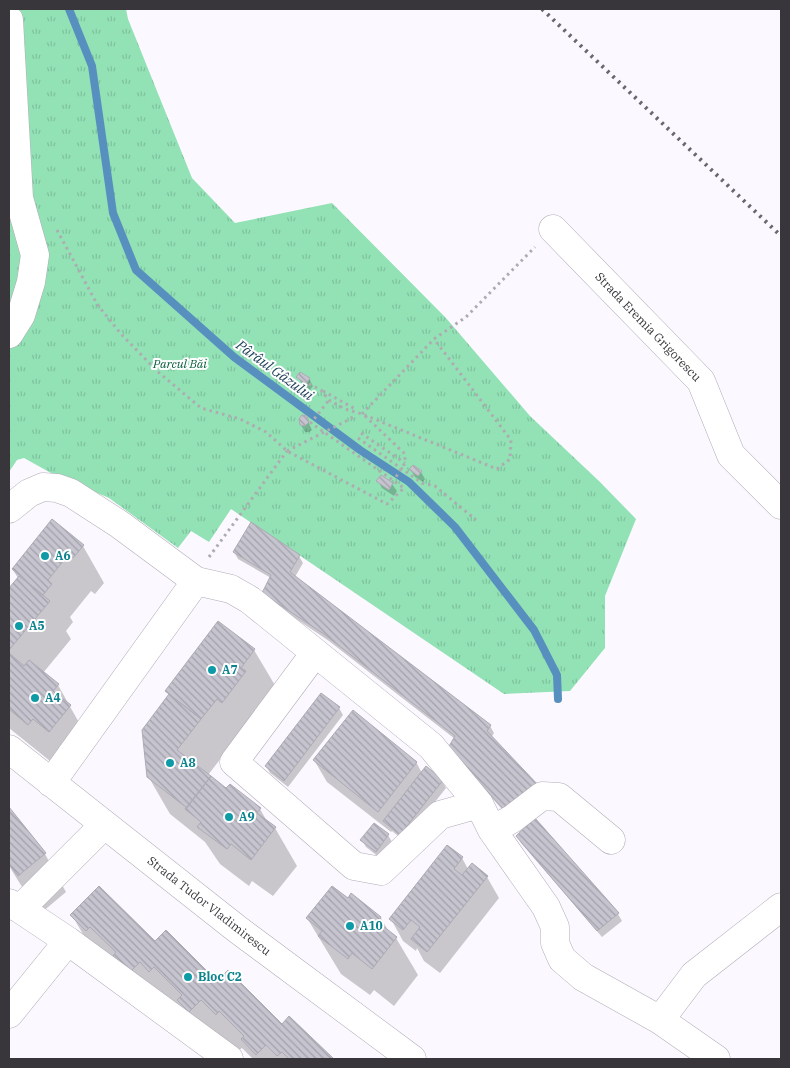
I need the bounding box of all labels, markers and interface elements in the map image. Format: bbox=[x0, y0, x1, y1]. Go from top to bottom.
street label: Strada Eremia Grigorescu bbox=[592, 269, 705, 385]
water label: Pârâul Gâzului bbox=[232, 335, 318, 405]
park label: Parcul Băi bbox=[152, 356, 207, 371]
place label: A6 bbox=[55, 548, 71, 563]
marker: A6 bbox=[39, 550, 51, 562]
place label: A5 bbox=[29, 618, 45, 633]
marker: A5 bbox=[13, 620, 25, 632]
place label: A7 bbox=[222, 662, 238, 677]
marker: A7 bbox=[206, 664, 218, 676]
place label: A4 bbox=[45, 690, 61, 705]
marker: A4 bbox=[29, 692, 41, 704]
place label: A8 bbox=[180, 755, 196, 770]
marker: A8 bbox=[164, 757, 176, 769]
place label: A9 bbox=[239, 809, 255, 824]
marker: A9 bbox=[223, 811, 235, 823]
street label: Strada Tudor Vladimirescu bbox=[145, 853, 275, 959]
place label: A10 bbox=[360, 918, 383, 933]
marker: A10 bbox=[344, 920, 356, 932]
place label: Bloc C2 bbox=[198, 969, 242, 984]
marker: Bloc C2 bbox=[182, 971, 194, 983]

